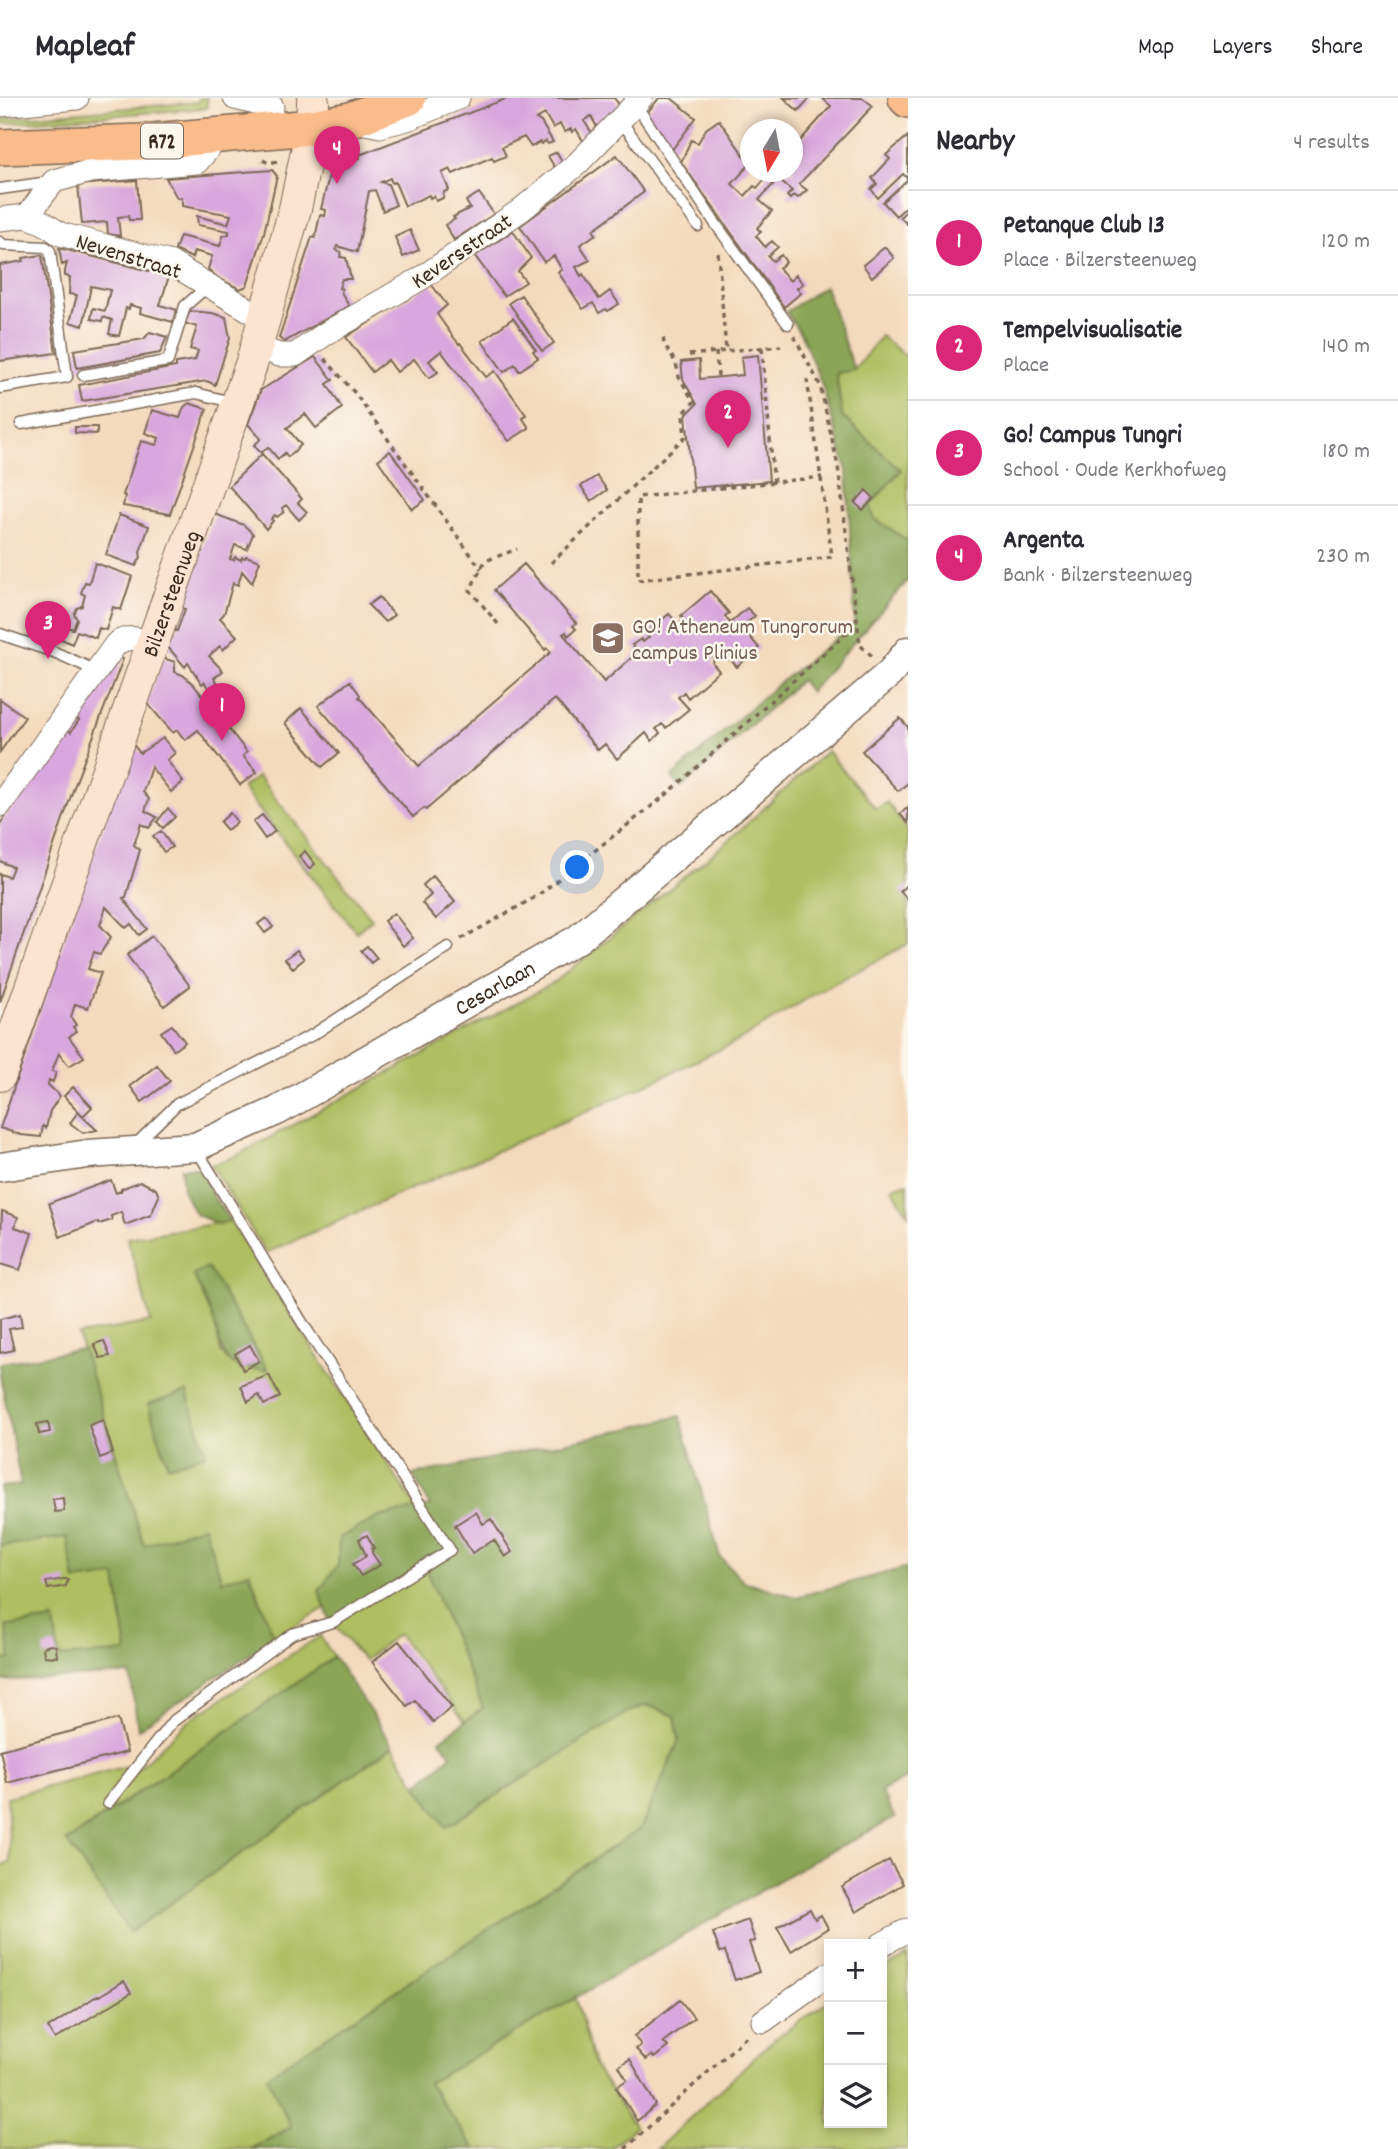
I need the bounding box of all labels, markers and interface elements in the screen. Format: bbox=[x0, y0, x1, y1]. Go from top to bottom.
text: Mapleaf bbox=[35, 25, 135, 72]
text: Map bbox=[1138, 31, 1174, 65]
text: Layers bbox=[1212, 31, 1273, 65]
text: Share bbox=[1311, 31, 1363, 65]
north arrow bbox=[740, 119, 803, 182]
text: Nearby bbox=[936, 122, 1014, 165]
road number: R72 bbox=[141, 124, 183, 158]
pin: 4 bbox=[314, 126, 360, 184]
text: 4 results bbox=[1293, 127, 1370, 160]
street label: Keversstraat bbox=[406, 207, 520, 299]
text: Petanque Club 13 bbox=[1003, 208, 1165, 245]
text: 1 bbox=[956, 226, 962, 259]
text: 120 m bbox=[1321, 226, 1370, 259]
street label: Nevenstraat bbox=[71, 227, 185, 290]
text: Place · Bilzersteenweg bbox=[1003, 245, 1197, 278]
text: Tempelvisualisatie bbox=[1003, 313, 1182, 350]
text: 2 bbox=[954, 331, 964, 364]
text: 140 m bbox=[1322, 331, 1370, 364]
text: Place bbox=[1003, 350, 1049, 383]
pin: 2 bbox=[705, 390, 751, 448]
text: Go! Campus Tungri bbox=[1003, 418, 1182, 455]
text: 3 bbox=[954, 436, 964, 469]
text: 180 m bbox=[1322, 436, 1370, 469]
text: School · Oude Kerkhofweg bbox=[1003, 455, 1227, 488]
text: Argenta bbox=[1003, 523, 1083, 560]
street label: Bilzersteenweg bbox=[136, 527, 211, 662]
text: 4 bbox=[954, 541, 964, 574]
text: 230 m bbox=[1316, 541, 1370, 574]
text: Bank · Bilzersteenweg bbox=[1003, 560, 1193, 593]
pin: 3 bbox=[25, 601, 71, 659]
place label: GO! Atheneum Tungrorum campus Plinius bbox=[632, 612, 853, 671]
school or university icon: GO! Atheneum Tungrorum campus Plinius bbox=[589, 619, 627, 657]
pin: 1 bbox=[199, 683, 245, 741]
your location bbox=[560, 850, 594, 884]
street label: Cesarlaan bbox=[450, 954, 543, 1026]
map controls bbox=[824, 1939, 887, 2128]
button: + bbox=[824, 1939, 887, 2002]
button: − bbox=[824, 2002, 887, 2065]
button: layers bbox=[824, 2065, 887, 2128]

